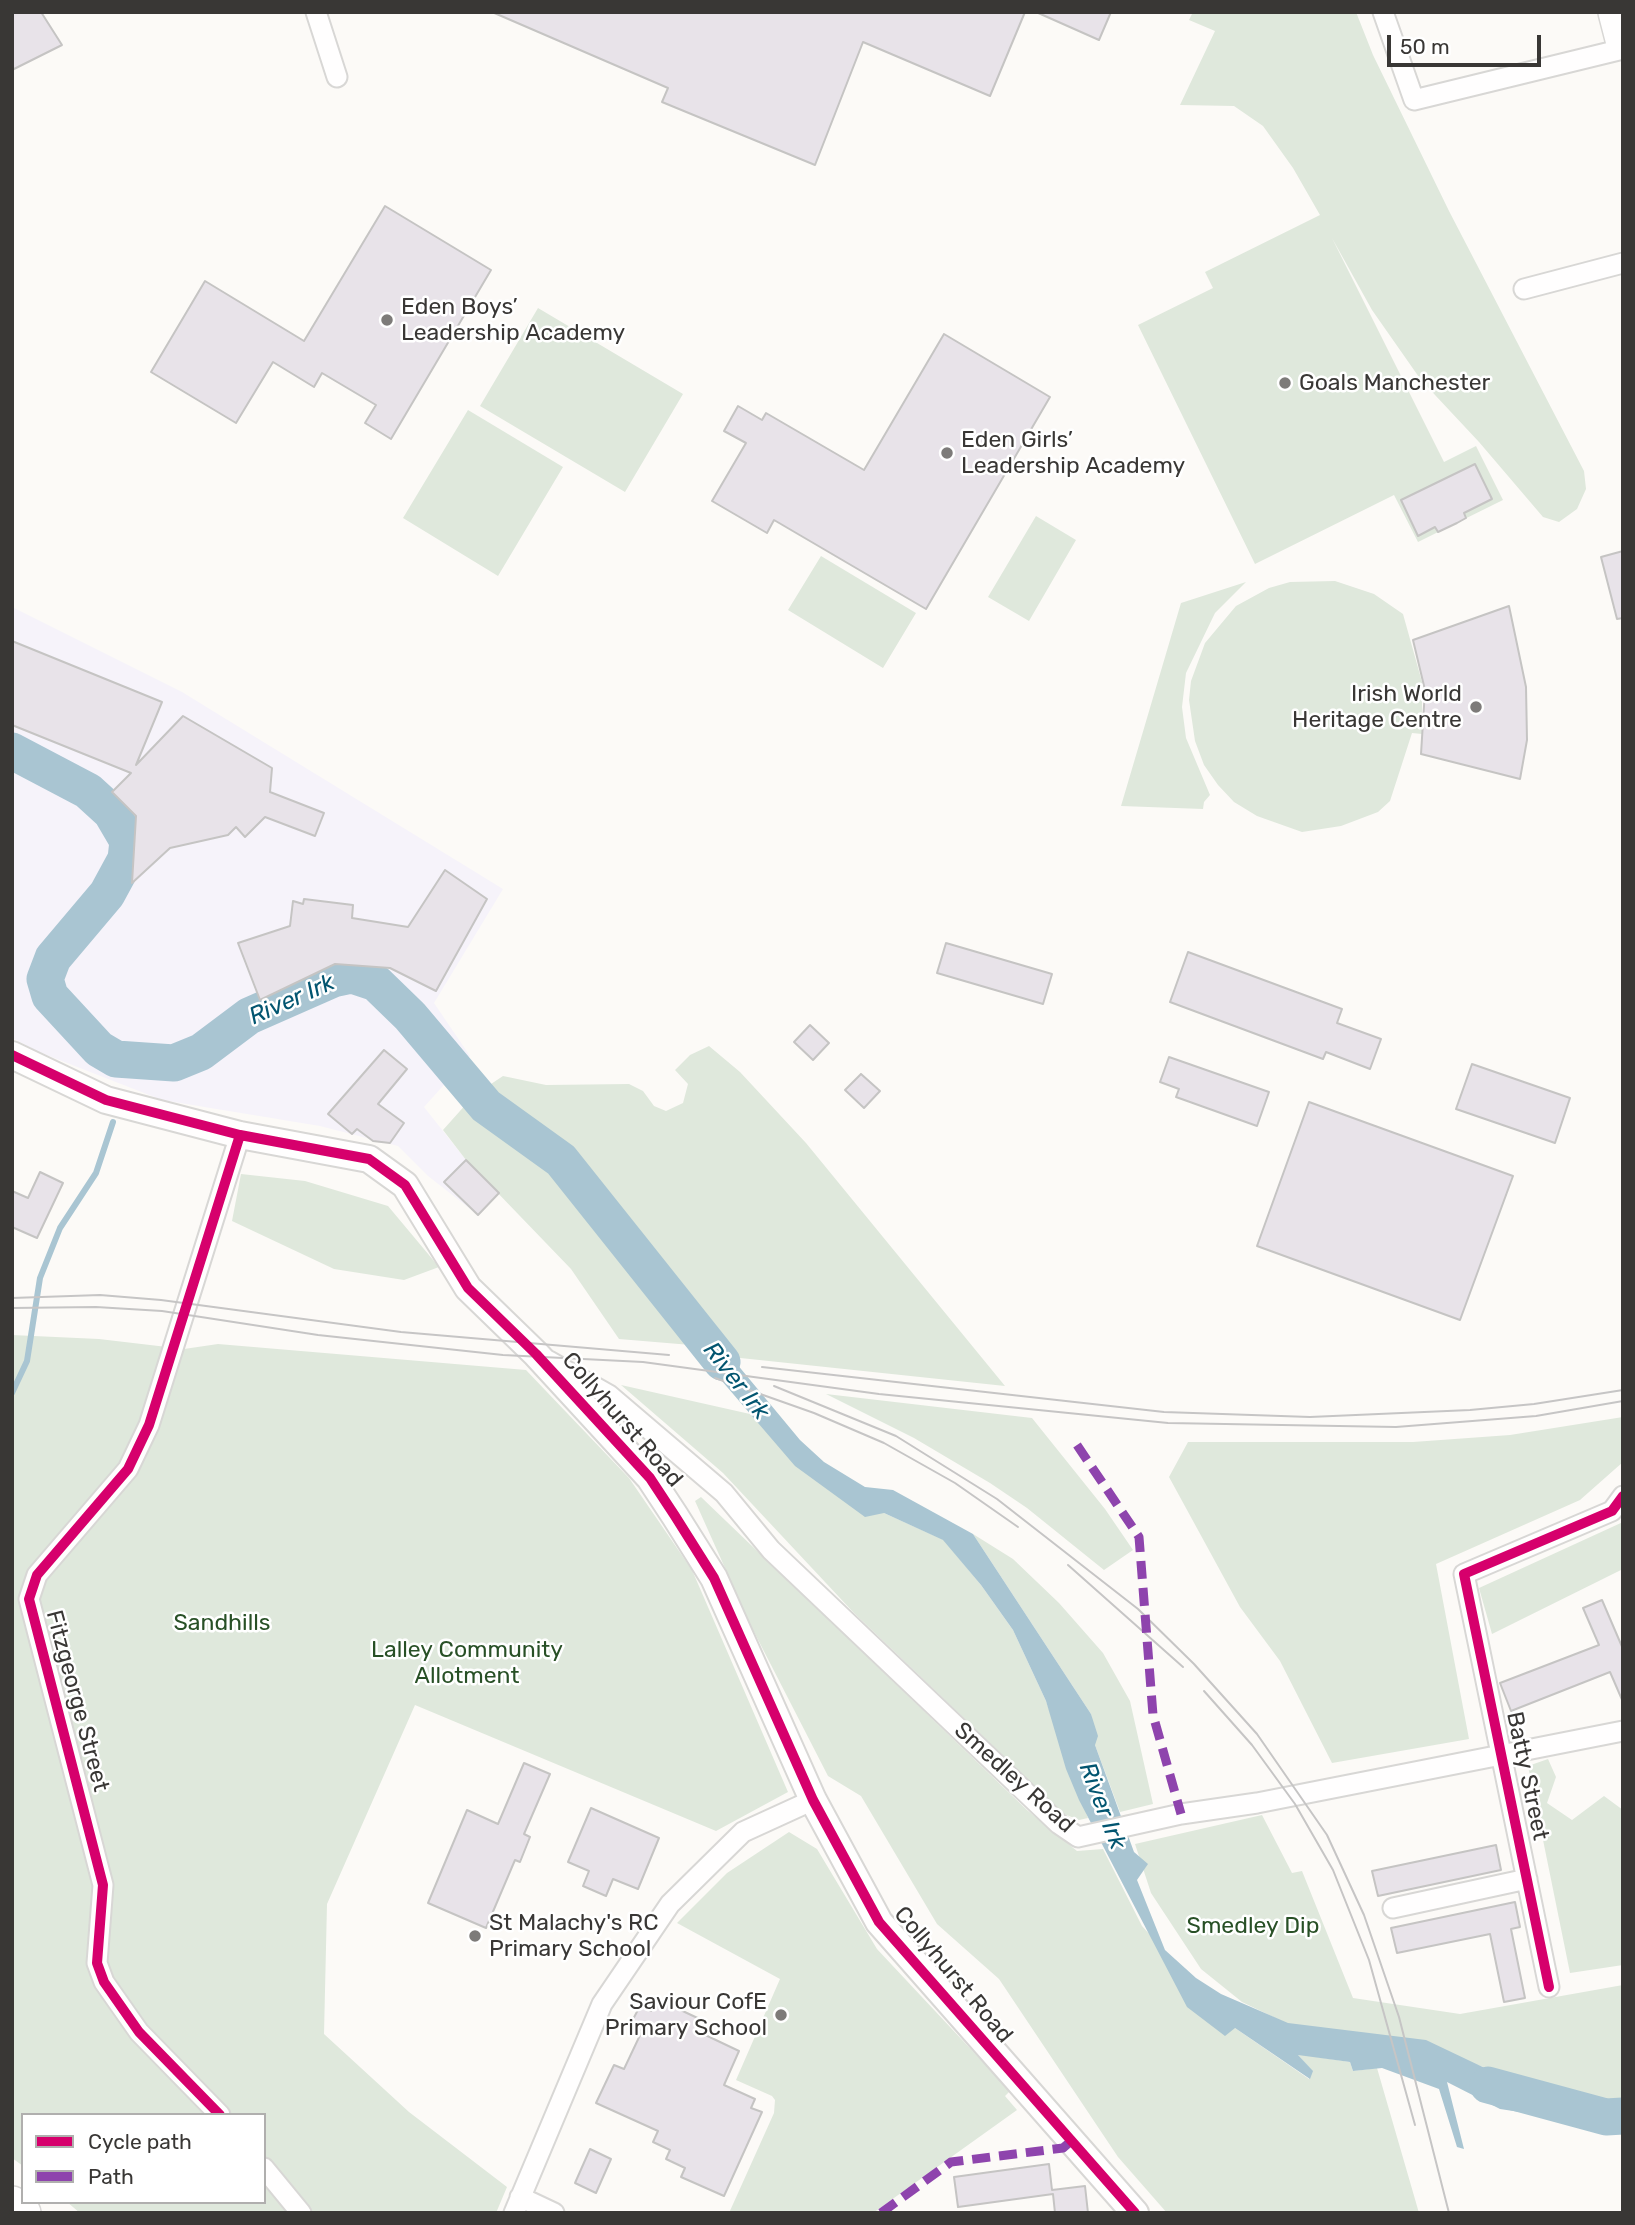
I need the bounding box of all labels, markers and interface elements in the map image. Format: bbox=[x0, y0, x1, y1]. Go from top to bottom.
scale bar bbox=[1390, 21, 1544, 65]
text: 50 m bbox=[1400, 34, 1450, 59]
place label: Eden Boys’ Leadership Academy bbox=[401, 293, 625, 347]
marker: Eden Boys’ Leadership Academy bbox=[379, 312, 395, 328]
place label: Goals Manchester bbox=[1299, 369, 1490, 397]
marker: Goals Manchester bbox=[1277, 375, 1293, 391]
place label: Eden Girls’ Leadership Academy bbox=[961, 426, 1185, 480]
marker: Eden Girls’ Leadership Academy bbox=[939, 445, 955, 461]
place label: Irish World Heritage Centre bbox=[1292, 680, 1462, 734]
marker: Irish World Heritage Centre bbox=[1468, 699, 1484, 715]
water label: River Irk bbox=[245, 968, 339, 1032]
water label: River Irk bbox=[697, 1336, 775, 1426]
street label: Collyhurst Road bbox=[556, 1347, 688, 1493]
street label: Fitzgeorge Street bbox=[40, 1607, 114, 1795]
park label: Sandhills bbox=[173, 1609, 271, 1637]
park label: Lalley Community Allotment bbox=[371, 1636, 563, 1690]
street label: Batty Street bbox=[1500, 1709, 1554, 1843]
street label: Smedley Road bbox=[948, 1717, 1080, 1839]
water label: River Irk bbox=[1072, 1758, 1132, 1854]
street label: Collyhurst Road bbox=[888, 1901, 1018, 2049]
place label: St Malachy's RC Primary School bbox=[489, 1909, 658, 1963]
park label: Smedley Dip bbox=[1187, 1912, 1319, 1940]
marker: St Malachy's RC Primary School bbox=[467, 1928, 483, 1944]
place label: Saviour CofE Primary School bbox=[605, 1988, 767, 2042]
marker: Saviour CofE Primary School bbox=[773, 2007, 789, 2023]
legend bbox=[21, 2113, 266, 2204]
text: Cycle path bbox=[88, 2129, 192, 2154]
text: Path bbox=[88, 2164, 134, 2189]

